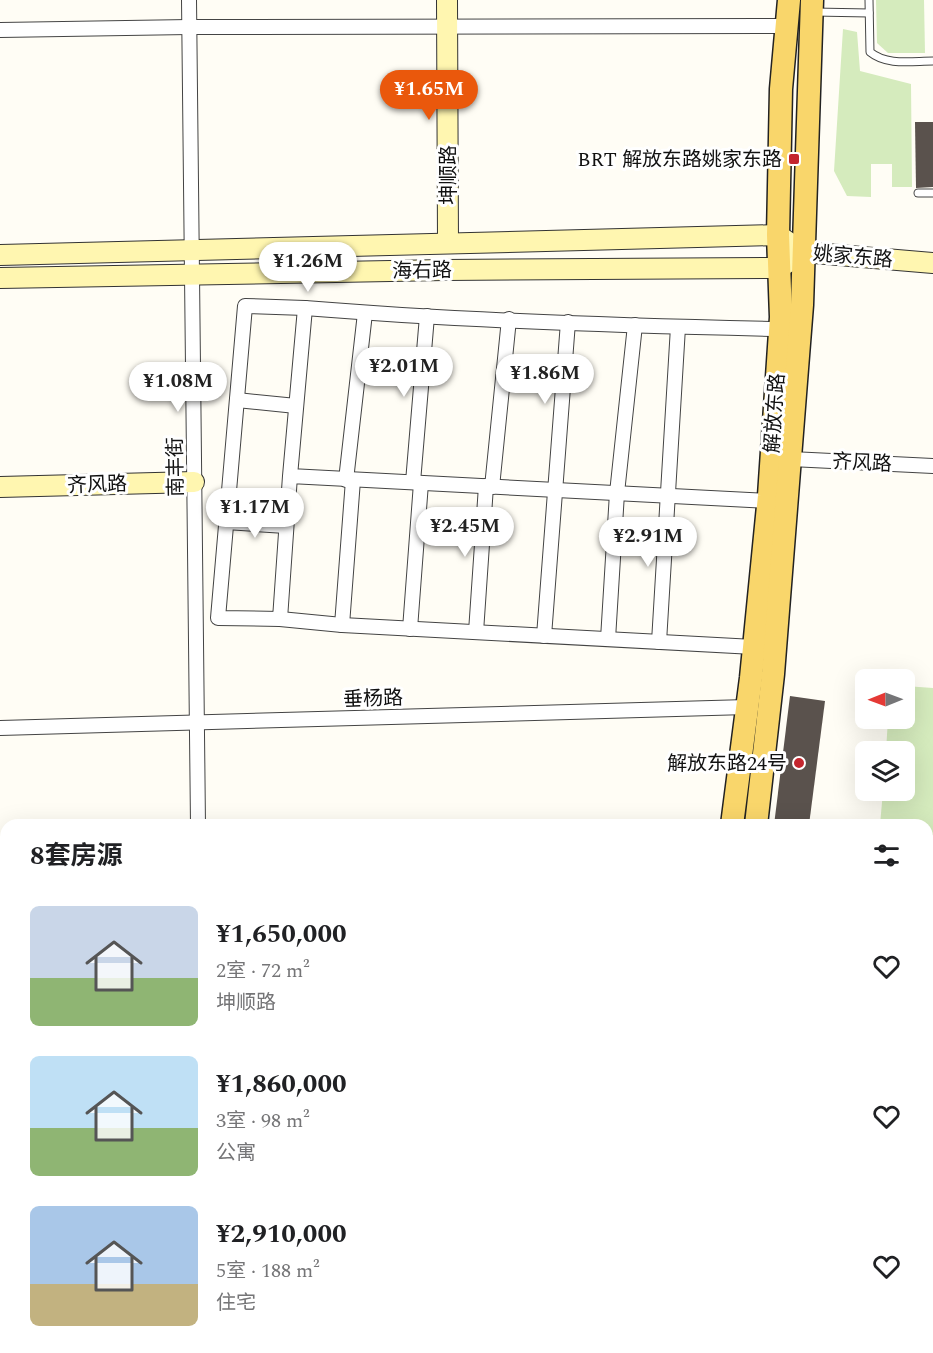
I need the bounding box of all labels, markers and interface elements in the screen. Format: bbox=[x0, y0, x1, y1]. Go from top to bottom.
pin: ¥1.65M bbox=[380, 70, 478, 121]
text: ¥1.65M bbox=[394, 74, 464, 104]
street label: 坤顺路 bbox=[434, 145, 464, 205]
place label: BRT 解放东路姚家东路 bbox=[577, 145, 782, 175]
marker: BRT 解放东路姚家东路 bbox=[787, 152, 801, 166]
street label: 姚家东路 bbox=[812, 239, 894, 275]
pin: ¥1.26M bbox=[259, 242, 357, 293]
text: ¥1.26M bbox=[273, 246, 343, 276]
street label: 海右路 bbox=[392, 255, 452, 287]
pin: ¥2.01M bbox=[355, 347, 453, 398]
text: ¥2.01M bbox=[369, 351, 439, 381]
pin: ¥1.86M bbox=[496, 354, 594, 405]
text: ¥1.86M bbox=[510, 358, 580, 388]
pin: ¥1.08M bbox=[129, 362, 227, 413]
text: ¥1.08M bbox=[143, 366, 213, 396]
street label: 解放东路 bbox=[757, 372, 793, 454]
street label: 南丰街 bbox=[160, 437, 192, 497]
street label: 齐风路 bbox=[831, 446, 893, 480]
street label: 齐风路 bbox=[67, 469, 128, 501]
pin: ¥1.17M bbox=[206, 488, 304, 539]
text: ¥1.17M bbox=[220, 492, 290, 522]
pin: ¥2.45M bbox=[416, 507, 514, 558]
text: ¥2.45M bbox=[430, 511, 500, 541]
pin: ¥2.91M bbox=[599, 517, 697, 568]
text: ¥2.91M bbox=[613, 521, 683, 551]
north arrow bbox=[855, 669, 915, 729]
map controls bbox=[855, 669, 915, 801]
street label: 垂杨路 bbox=[343, 683, 404, 715]
button: layers bbox=[855, 741, 915, 801]
place label: 解放东路24号 bbox=[667, 749, 787, 779]
marker: 解放东路24号 bbox=[792, 756, 806, 770]
text: 8套房源 bbox=[30, 836, 123, 876]
icon: filters bbox=[870, 839, 903, 872]
text: ¥1,650,000 bbox=[216, 914, 347, 954]
icon: home bbox=[78, 930, 150, 1002]
icon: heart bbox=[870, 950, 903, 983]
text: 2室 · 72 m² bbox=[216, 956, 310, 986]
text: 坤顺路 bbox=[216, 988, 276, 1018]
text: ¥1,860,000 bbox=[216, 1064, 347, 1104]
icon: home bbox=[78, 1080, 150, 1152]
icon: heart bbox=[870, 1100, 903, 1133]
text: 3室 · 98 m² bbox=[216, 1106, 310, 1136]
text: 公寓 bbox=[216, 1138, 256, 1168]
text: ¥2,910,000 bbox=[216, 1214, 347, 1254]
icon: home bbox=[78, 1230, 150, 1302]
icon: heart bbox=[870, 1250, 903, 1283]
text: 5室 · 188 m² bbox=[216, 1256, 320, 1286]
text: 住宅 bbox=[216, 1288, 256, 1318]

